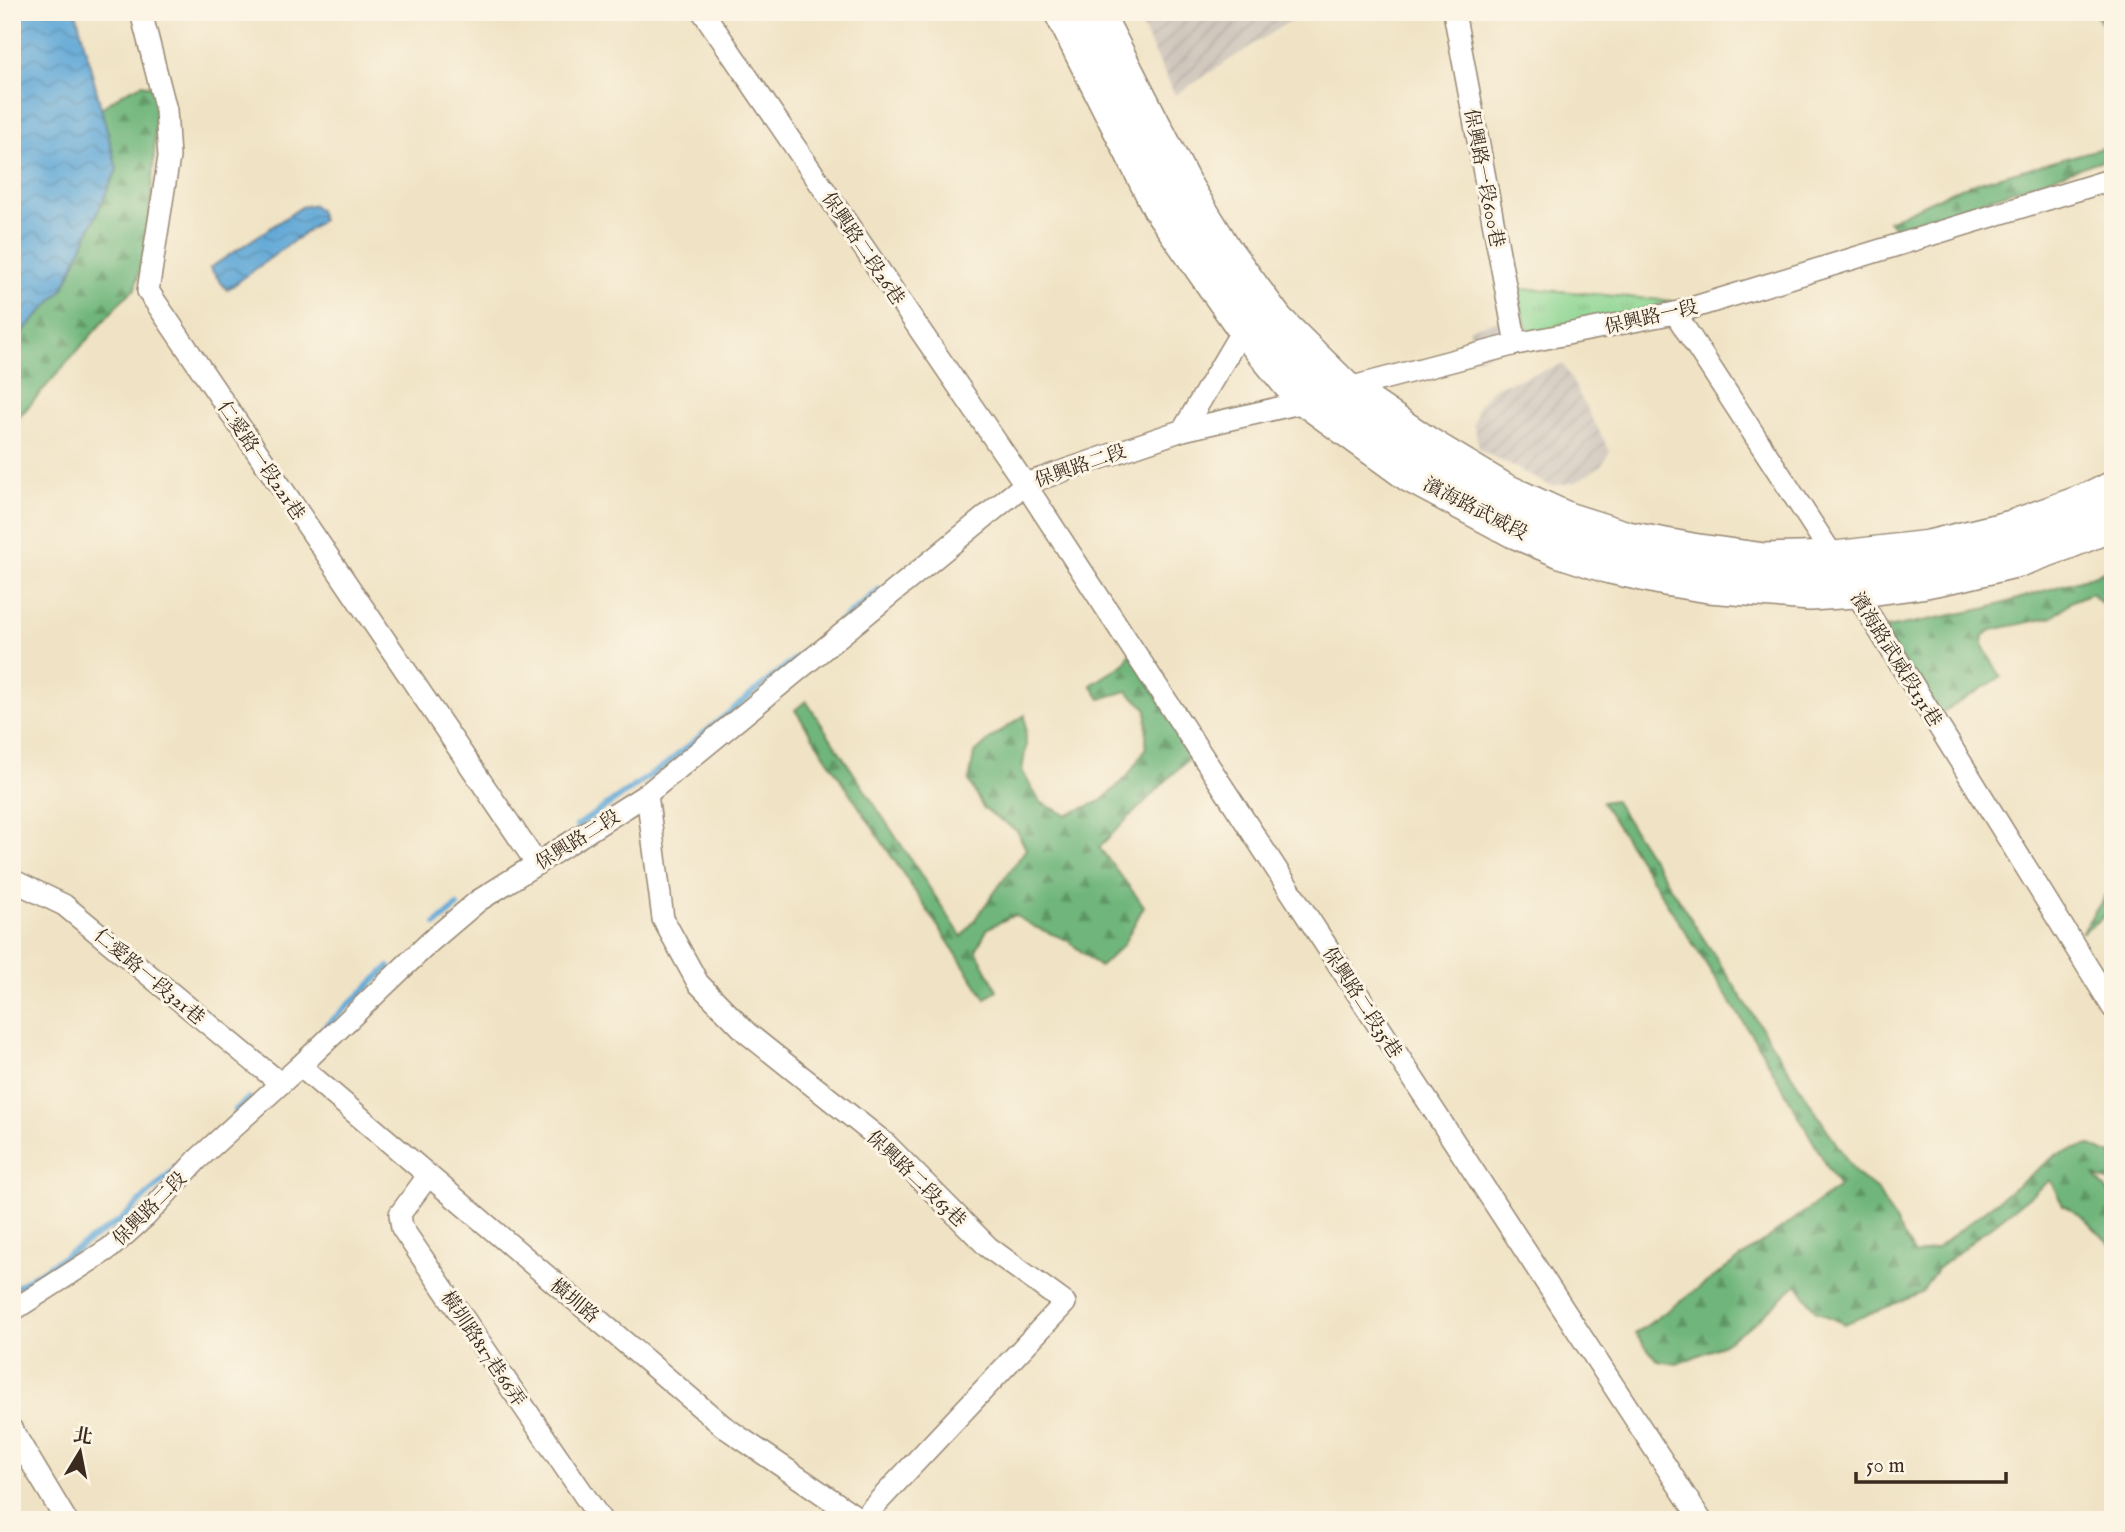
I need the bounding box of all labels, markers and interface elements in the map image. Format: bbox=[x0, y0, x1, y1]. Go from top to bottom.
street label: 保興路一段600巷 bbox=[1458, 107, 1508, 250]
street label: 保興路二段26巷 bbox=[816, 188, 909, 310]
street label: 保興路一段 bbox=[1602, 296, 1700, 340]
street label: 仁愛路一段221巷 bbox=[212, 397, 309, 525]
street label: 保興路二段 bbox=[1032, 440, 1129, 494]
street label: 濱海路武威段 bbox=[1419, 473, 1531, 546]
street label: 濱海路武威段131巷 bbox=[1844, 588, 1946, 732]
street label: 保興路二段 bbox=[531, 805, 625, 876]
street label: 仁愛路一段321巷 bbox=[88, 924, 209, 1031]
street label: 保興路二段35巷 bbox=[1316, 943, 1406, 1063]
street label: 保興路二段63巷 bbox=[861, 1126, 970, 1233]
street label: 保興路二段 bbox=[108, 1167, 192, 1251]
street label: 橫圳路 bbox=[544, 1274, 603, 1329]
street label: 橫圳路817巷66弄 bbox=[435, 1287, 530, 1412]
north arrow bbox=[46, 1416, 116, 1486]
text: 北 bbox=[71, 1424, 94, 1451]
scale bar bbox=[1856, 1441, 2006, 1485]
text: 50 m bbox=[1866, 1453, 1905, 1480]

